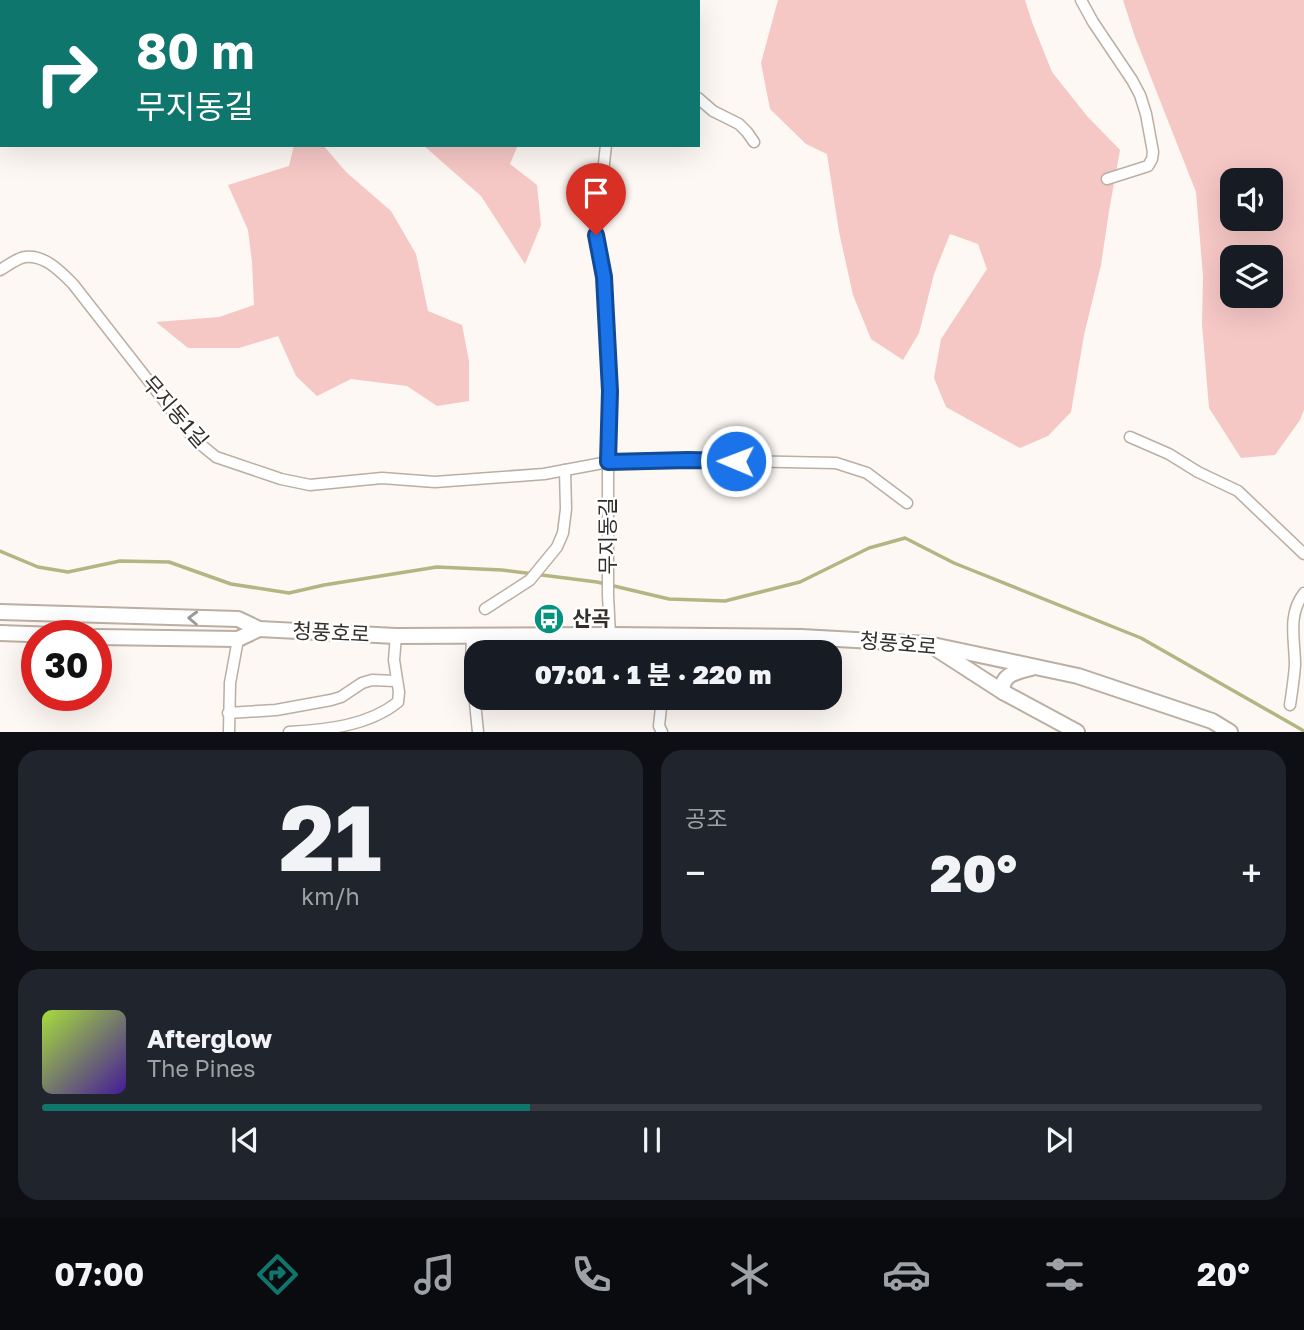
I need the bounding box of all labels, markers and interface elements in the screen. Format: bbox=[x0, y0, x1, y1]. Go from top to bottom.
text: 80 m bbox=[136, 21, 254, 80]
icon: right bbox=[21, 28, 112, 119]
text: 무지동길 bbox=[136, 87, 254, 125]
pin bbox=[566, 163, 626, 235]
map controls bbox=[1220, 168, 1283, 308]
button: sound bbox=[1220, 168, 1283, 231]
icon: arrive bbox=[577, 174, 615, 212]
button: layers bbox=[1220, 245, 1283, 308]
street label: 무지동1길 bbox=[137, 370, 214, 453]
position arrow bbox=[699, 424, 773, 498]
street label: 무지동길 bbox=[594, 497, 620, 575]
bus stop icon: 산곡 bbox=[532, 602, 566, 636]
place label: 산곡 bbox=[572, 605, 611, 631]
one-way arrow bbox=[187, 610, 198, 625]
street label: 청풍호로 bbox=[292, 617, 370, 647]
speed limit sign: 30 bbox=[21, 620, 112, 711]
street label: 청풍호로 bbox=[858, 627, 938, 659]
text: 07:01 · 1 분 · 220 m bbox=[535, 659, 771, 690]
text: 21 bbox=[279, 782, 382, 891]
text: 공조 bbox=[685, 804, 727, 832]
text: 20° bbox=[930, 841, 1017, 903]
text: − bbox=[685, 850, 706, 895]
text: + bbox=[1241, 850, 1262, 895]
text: km/h bbox=[301, 882, 360, 910]
text: Afterglow bbox=[147, 1023, 272, 1054]
text: The Pines bbox=[147, 1054, 255, 1082]
icon: previous bbox=[226, 1121, 264, 1159]
icon: pause bbox=[633, 1121, 671, 1159]
icon: next bbox=[1040, 1121, 1078, 1159]
icon: directions bbox=[253, 1250, 302, 1299]
icon: music bbox=[410, 1250, 459, 1299]
icon: phone bbox=[567, 1250, 616, 1299]
icon: climate bbox=[725, 1250, 774, 1299]
icon: car bbox=[882, 1250, 931, 1299]
icon: filters bbox=[1040, 1250, 1089, 1299]
text: 07:00 bbox=[54, 1255, 144, 1293]
text: 20° bbox=[1197, 1255, 1250, 1293]

